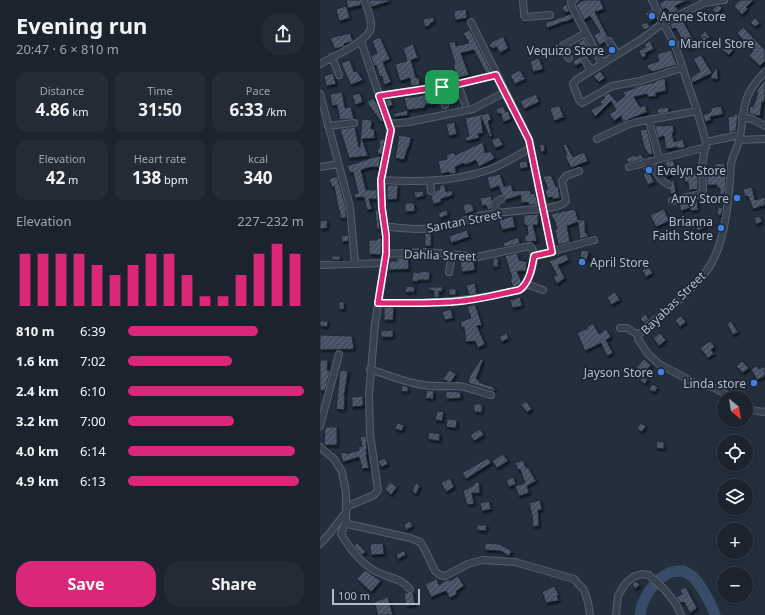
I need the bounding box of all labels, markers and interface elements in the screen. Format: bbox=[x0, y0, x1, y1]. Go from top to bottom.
place label: Arene Store bbox=[660, 8, 726, 25]
text: Evening run bbox=[16, 10, 147, 40]
marker: Arene Store bbox=[647, 11, 657, 21]
button: share bbox=[262, 13, 304, 55]
place label: Maricel Store bbox=[680, 35, 754, 52]
marker: Maricel Store bbox=[667, 38, 677, 48]
text: 20:47 · 6 × 810 m bbox=[16, 40, 119, 58]
place label: Vequizo Store bbox=[527, 42, 604, 59]
marker: Vequizo Store bbox=[607, 45, 617, 55]
pin bbox=[425, 70, 459, 104]
icon: arrive bbox=[431, 76, 453, 98]
text: Distance bbox=[40, 83, 84, 98]
text: Time bbox=[147, 83, 173, 98]
text: Pace bbox=[246, 83, 270, 98]
text: 4.86 bbox=[36, 98, 69, 121]
text: 31:50 bbox=[138, 98, 182, 121]
text: 6:33 bbox=[229, 98, 263, 121]
text: km bbox=[69, 104, 88, 119]
text: /km bbox=[263, 104, 287, 119]
text: Elevation bbox=[39, 151, 85, 166]
text: Heart rate bbox=[134, 151, 186, 166]
text: kcal bbox=[248, 151, 268, 166]
place label: Evelyn Store bbox=[657, 162, 726, 179]
marker: Evelyn Store bbox=[644, 165, 654, 175]
text: 42 bbox=[46, 166, 65, 189]
text: 138 bbox=[132, 166, 161, 189]
text: 340 bbox=[243, 166, 273, 189]
text: m bbox=[65, 172, 78, 187]
text: bpm bbox=[161, 172, 188, 187]
place label: Amy Store bbox=[671, 190, 729, 207]
marker: Amy Store bbox=[732, 193, 742, 203]
street label: Santan Street bbox=[425, 205, 503, 237]
text: Elevation bbox=[16, 212, 72, 230]
text: 227–232 m bbox=[237, 212, 304, 230]
place label: Brianna Faith Store bbox=[652, 213, 713, 244]
marker: Brianna Faith Store bbox=[716, 223, 726, 233]
street label: Dahlia Street bbox=[403, 245, 477, 265]
place label: April Store bbox=[590, 254, 649, 271]
marker: April Store bbox=[577, 257, 587, 267]
street label: Bayabas Street bbox=[637, 267, 710, 338]
text: 810 m bbox=[16, 322, 54, 340]
text: 6:39 bbox=[80, 322, 106, 340]
text: 1.6 km bbox=[16, 352, 59, 370]
text: 7:02 bbox=[80, 352, 106, 370]
place label: Jayson Store bbox=[583, 364, 653, 381]
marker: Jayson Store bbox=[656, 367, 666, 377]
place label: Linda store bbox=[683, 375, 746, 392]
marker: Linda store bbox=[749, 378, 759, 388]
text: 2.4 km bbox=[16, 382, 59, 400]
text: 6:10 bbox=[80, 382, 106, 400]
north arrow bbox=[717, 391, 753, 427]
map controls bbox=[717, 391, 753, 603]
text: 3.2 km bbox=[16, 412, 59, 430]
text: 7:00 bbox=[80, 412, 106, 430]
button: locate bbox=[717, 435, 753, 471]
text: 4.0 km bbox=[16, 442, 59, 460]
text: 6:14 bbox=[80, 442, 106, 460]
text: 4.9 km bbox=[16, 472, 59, 490]
text: 6:13 bbox=[80, 472, 106, 490]
button: layers bbox=[717, 479, 753, 515]
button: + bbox=[717, 523, 753, 559]
button: Save bbox=[16, 561, 156, 607]
button: Share bbox=[164, 561, 304, 607]
button: − bbox=[717, 567, 753, 603]
scale bar bbox=[332, 587, 420, 606]
text: 100 m bbox=[338, 588, 370, 603]

